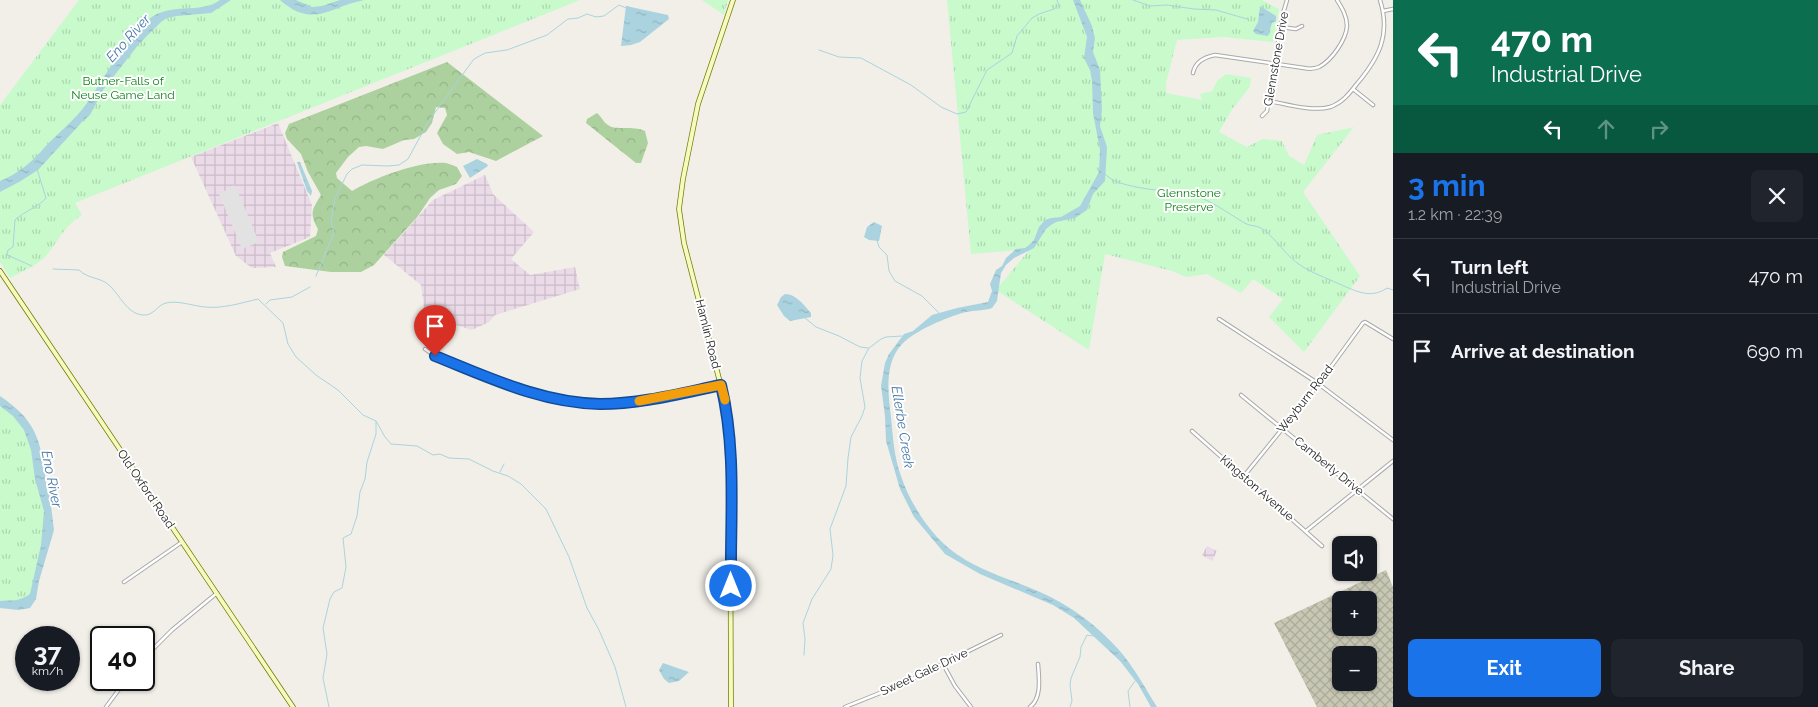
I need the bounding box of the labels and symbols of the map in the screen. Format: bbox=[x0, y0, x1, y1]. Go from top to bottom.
water label: Eno River bbox=[103, 10, 154, 65]
street label: Glennstone Drive bbox=[1261, 11, 1291, 107]
park label: Butner-Falls of Neuse Game Land bbox=[71, 74, 175, 102]
park label: Glennstone Preserve bbox=[1157, 186, 1221, 214]
street label: Hamlin Road bbox=[693, 298, 723, 370]
pin bbox=[414, 305, 456, 356]
street label: Weyburn Road bbox=[1274, 362, 1336, 436]
water label: Ellerbe Creek bbox=[889, 385, 917, 470]
street label: Camberly Drive bbox=[1291, 434, 1367, 498]
street label: Old Oxford Road bbox=[114, 447, 178, 531]
water label: Eno River bbox=[39, 449, 66, 510]
street label: Kingston Avenue bbox=[1217, 452, 1297, 524]
position arrow bbox=[704, 559, 756, 611]
speed limit sign: 40 bbox=[90, 626, 155, 691]
street label: Sweet Gale Drive bbox=[878, 646, 970, 698]

